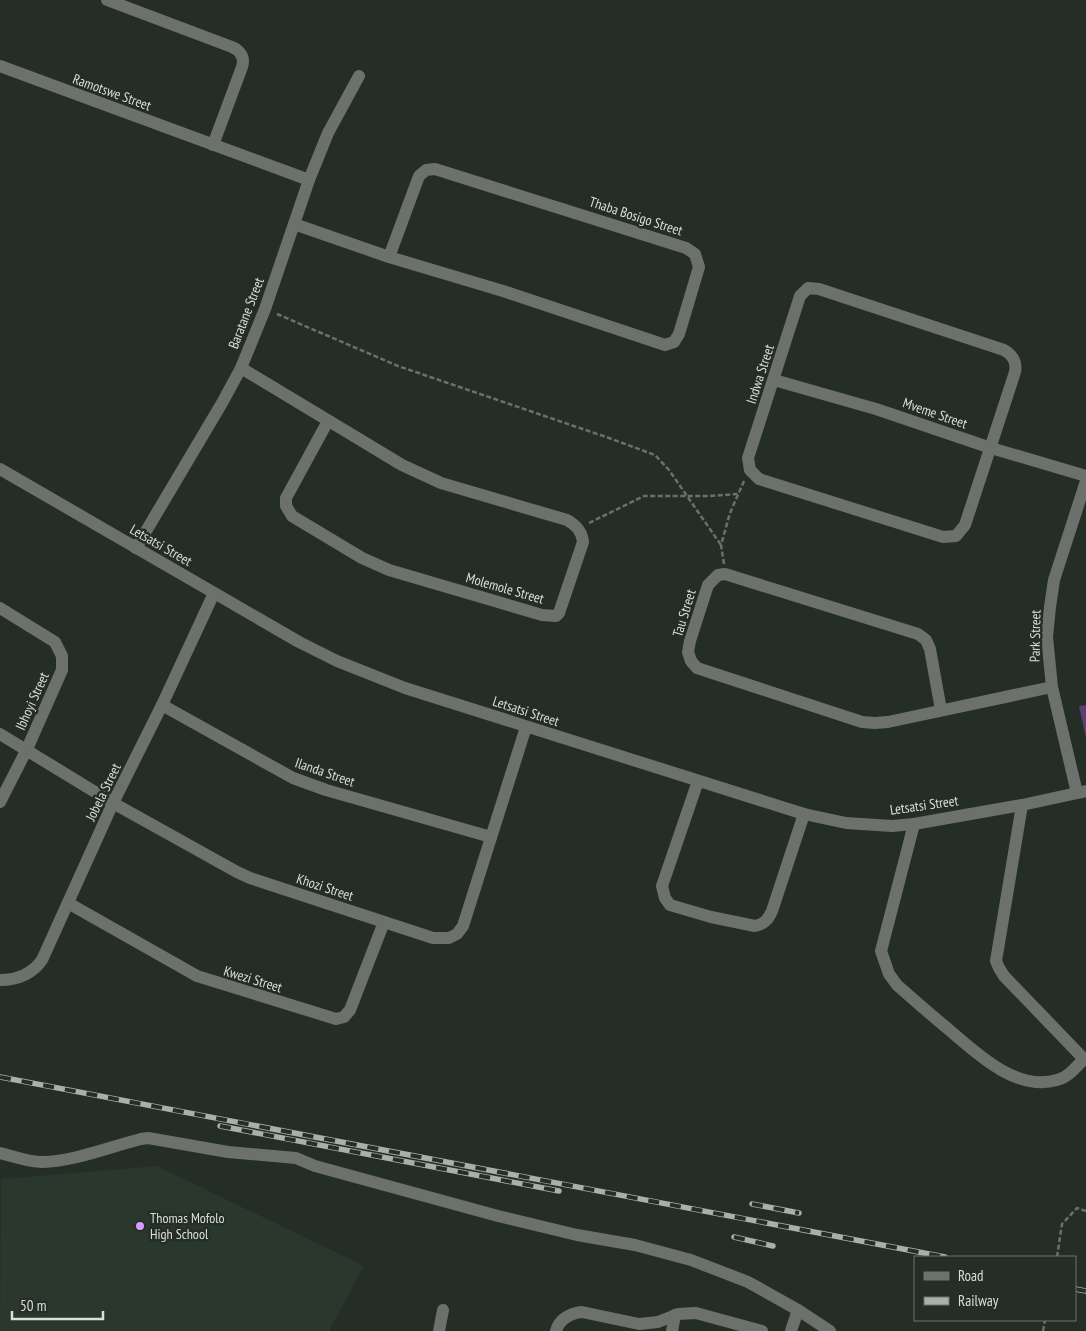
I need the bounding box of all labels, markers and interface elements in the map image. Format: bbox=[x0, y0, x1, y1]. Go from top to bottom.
street label: Ramotswe Street bbox=[70, 70, 154, 115]
street label: Thaba Bosigo Street bbox=[587, 192, 685, 240]
street label: Baratane Street bbox=[224, 275, 268, 351]
street label: Indwa Street bbox=[742, 342, 778, 406]
street label: Mveme Street bbox=[900, 394, 970, 432]
street label: Letsatsi Street bbox=[127, 520, 195, 570]
street label: Molemole Street bbox=[464, 568, 546, 608]
street label: Tau Street bbox=[668, 587, 700, 639]
street label: Park Street bbox=[1026, 609, 1044, 662]
street label: Ibhoyi Street bbox=[11, 669, 53, 733]
street label: Letsatsi Street bbox=[491, 692, 562, 730]
street label: Ilanda Street bbox=[293, 753, 357, 791]
street label: Jobela Street bbox=[81, 760, 125, 825]
street label: Letsatsi Street bbox=[889, 791, 959, 819]
street label: Khozi Street bbox=[294, 869, 356, 905]
street label: Kwezi Street bbox=[222, 962, 285, 996]
place label: Thomas Mofolo High School bbox=[150, 1209, 225, 1243]
marker: Thomas Mofolo High School bbox=[134, 1220, 146, 1232]
legend bbox=[914, 1256, 1076, 1321]
text: Road bbox=[958, 1266, 984, 1285]
scale bar bbox=[12, 1288, 104, 1320]
text: Railway bbox=[958, 1291, 999, 1310]
text: 50 m bbox=[20, 1296, 46, 1315]

